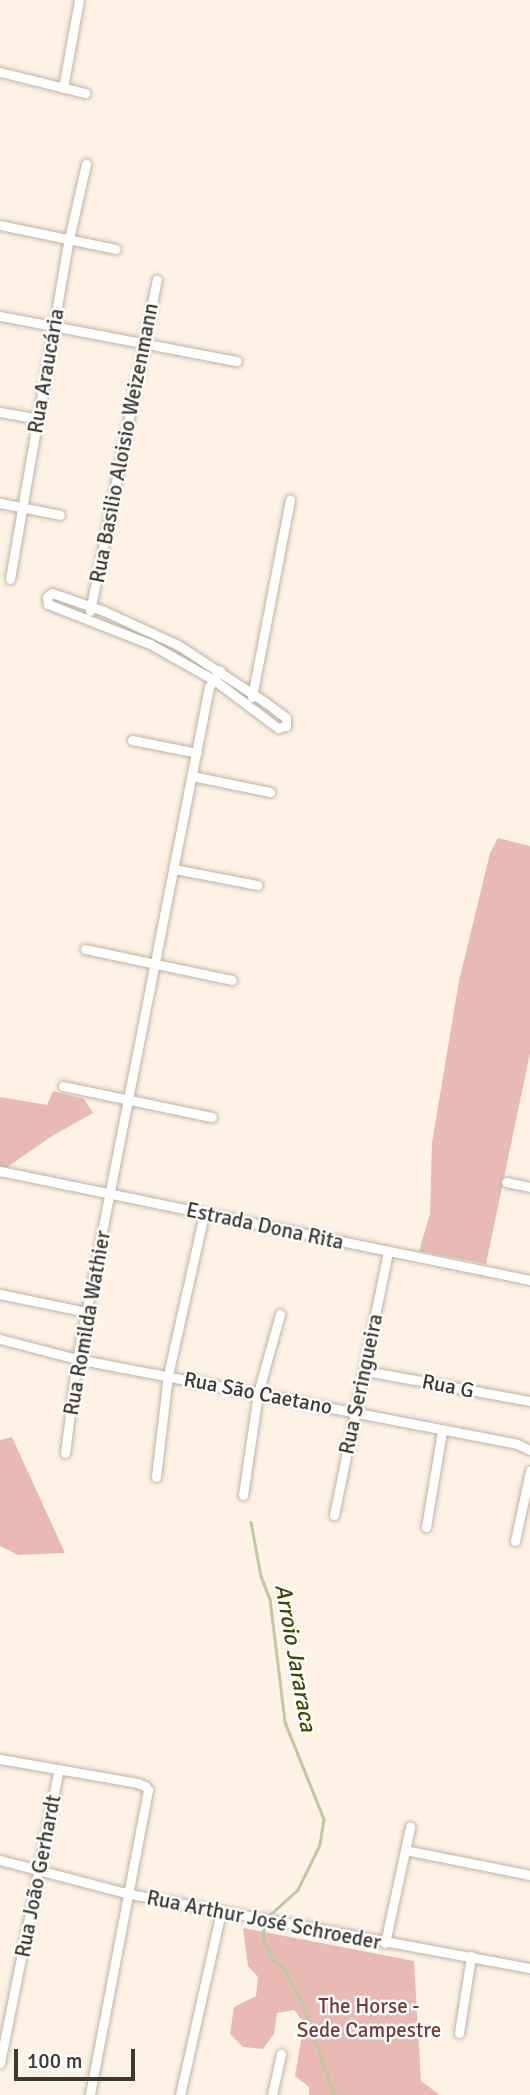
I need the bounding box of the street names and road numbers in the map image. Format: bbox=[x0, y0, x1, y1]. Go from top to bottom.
street label: Rua Basilio Aloisio Weizenmann bbox=[84, 301, 164, 585]
street label: Rua Araucária bbox=[23, 307, 69, 435]
street label: Estrada Dona Rita bbox=[184, 1197, 346, 1255]
street label: Rua Romilda Wathier bbox=[58, 1229, 116, 1417]
street label: Rua Seringueira bbox=[334, 1311, 388, 1457]
street label: Rua São Caetano bbox=[182, 1366, 334, 1420]
street label: Rua G bbox=[420, 1369, 476, 1403]
street label: Rua João Gerhardt bbox=[10, 1793, 66, 1959]
street label: Rua Arthur José Schroeder bbox=[145, 1885, 383, 1955]

